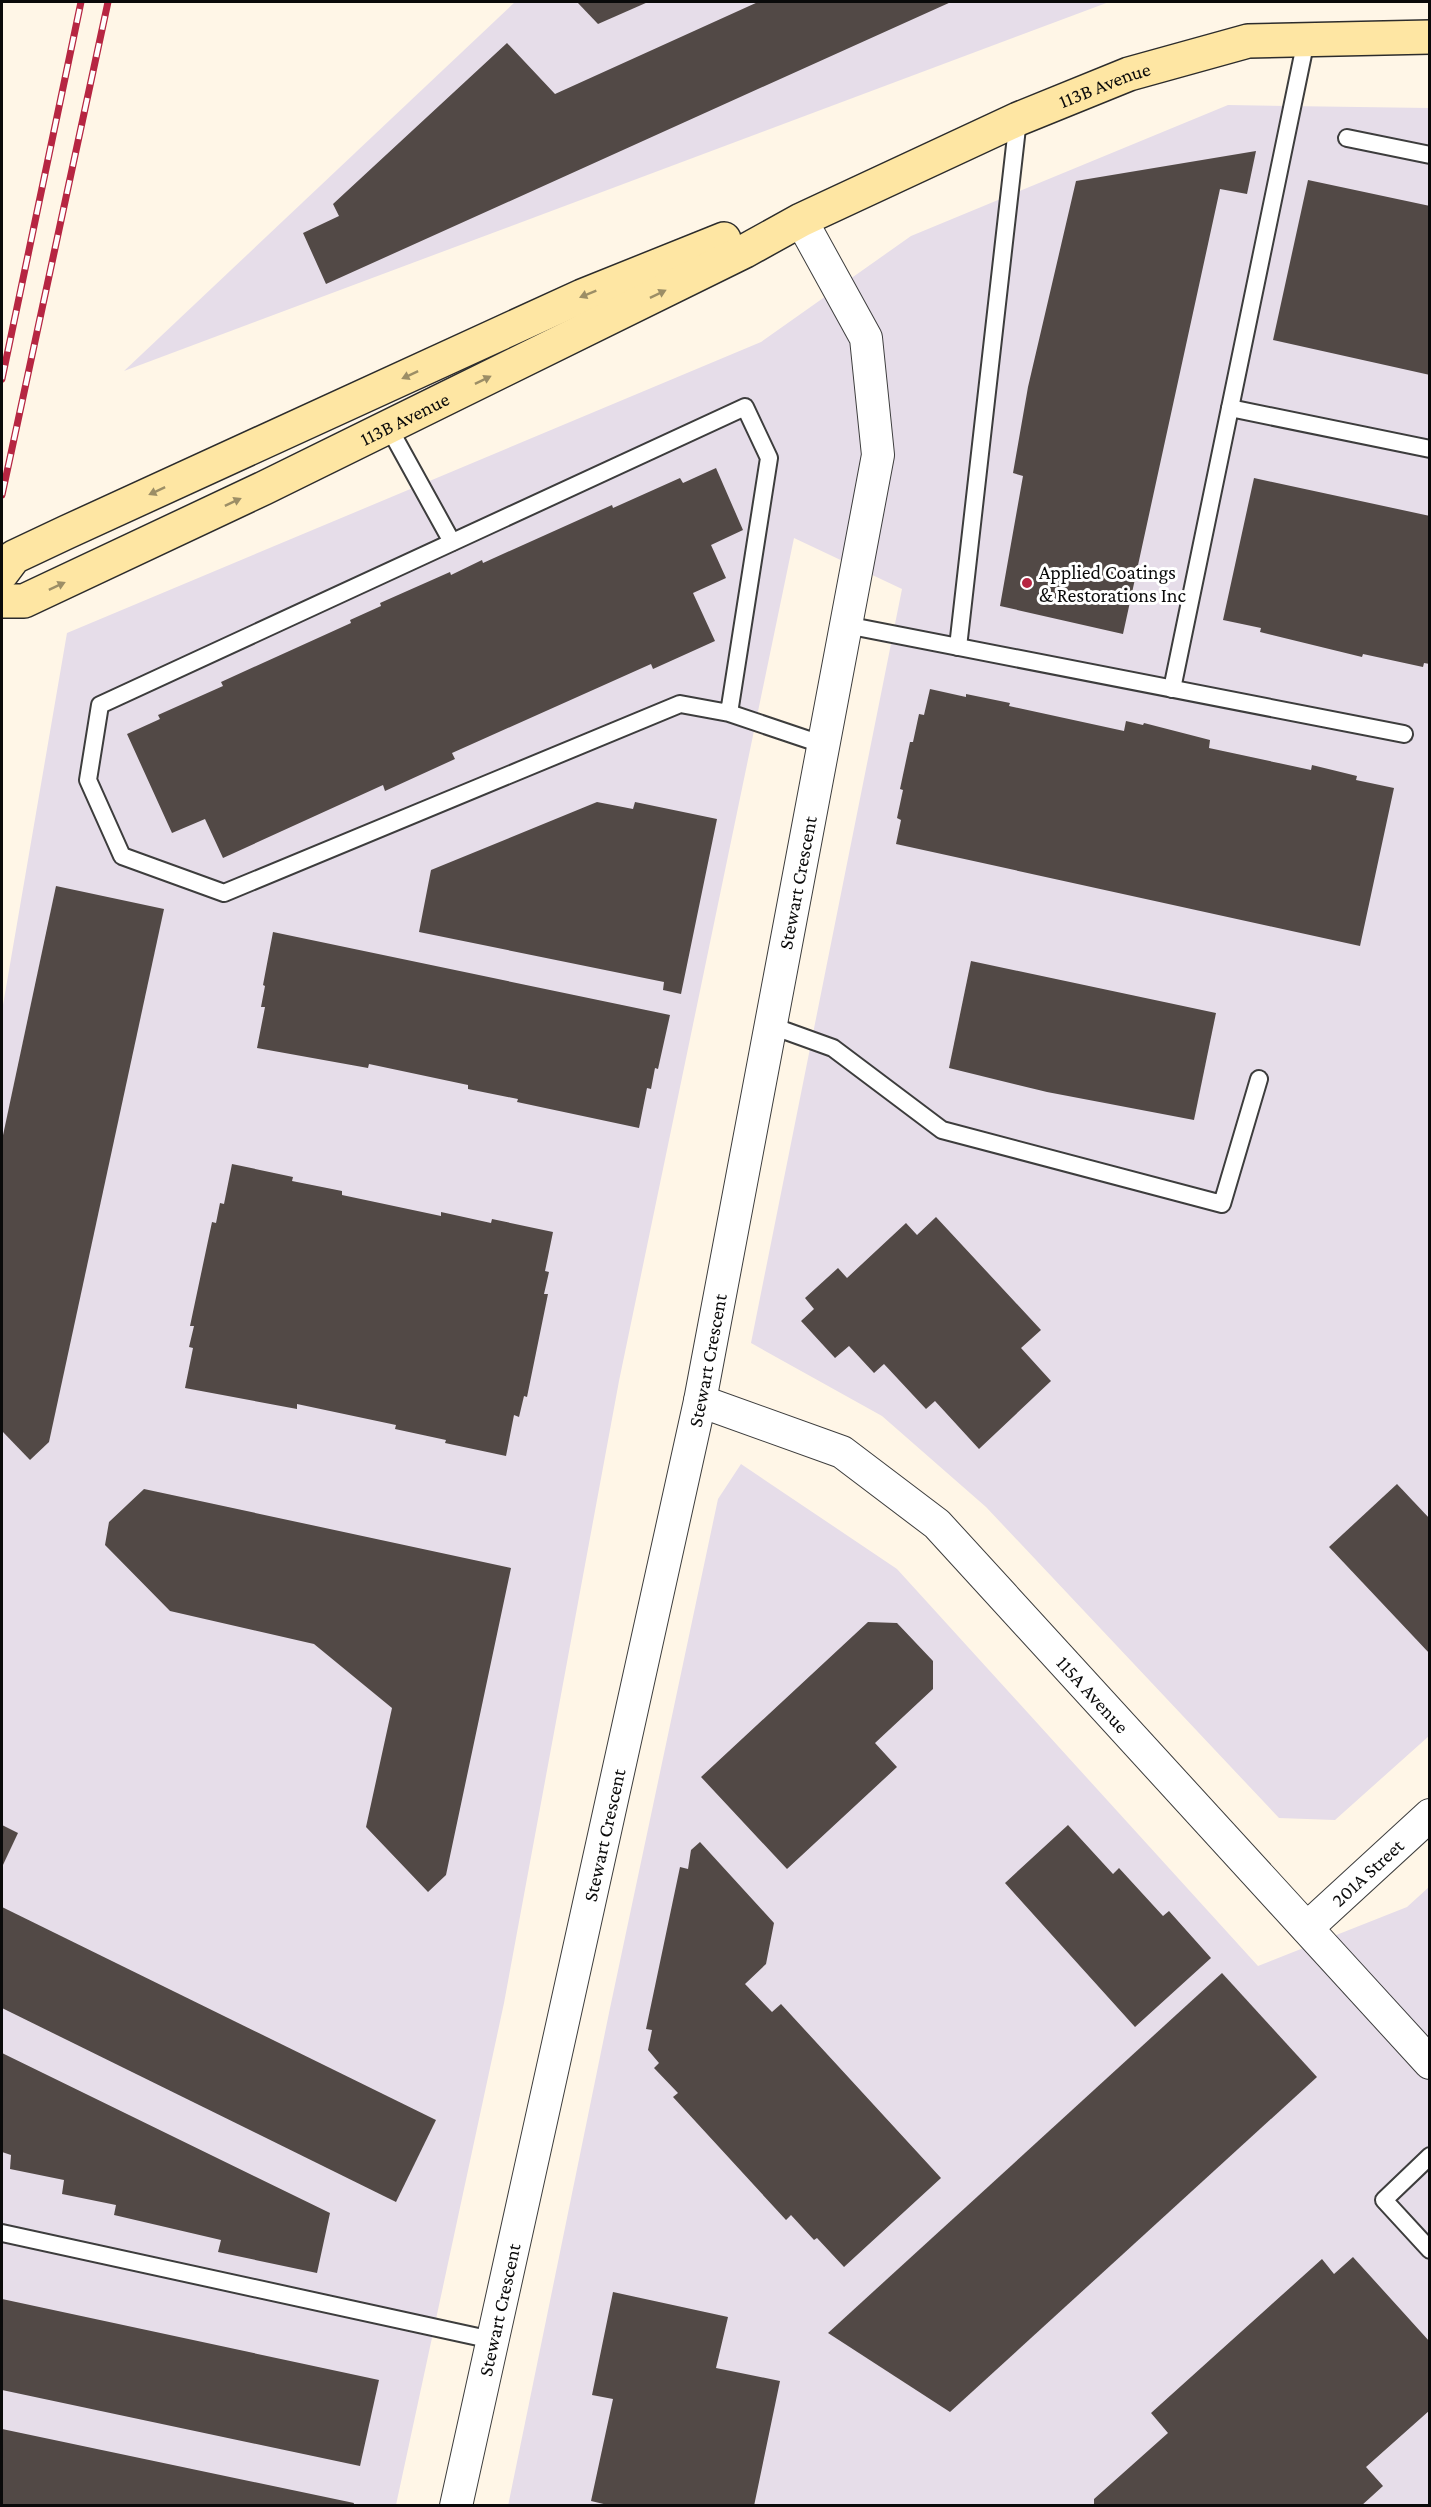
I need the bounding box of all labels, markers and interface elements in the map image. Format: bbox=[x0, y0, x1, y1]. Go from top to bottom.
street label: 113B Avenue bbox=[1056, 58, 1153, 112]
one-way arrow bbox=[650, 289, 667, 298]
one-way arrow bbox=[579, 290, 597, 299]
one-way arrow bbox=[402, 370, 419, 379]
one-way arrow bbox=[475, 375, 492, 384]
street label: 113B Avenue bbox=[356, 387, 453, 450]
one-way arrow bbox=[147, 486, 165, 496]
one-way arrow bbox=[224, 498, 241, 507]
place label: Applied Coatings & Restorations Inc bbox=[1039, 561, 1186, 606]
marker: Applied Coatings & Restorations Inc bbox=[1020, 576, 1034, 590]
one-way arrow bbox=[48, 582, 65, 591]
street label: Stewart Crescent bbox=[774, 814, 821, 951]
street label: Stewart Crescent bbox=[684, 1291, 731, 1429]
street label: 115A Avenue bbox=[1052, 1651, 1134, 1738]
street label: Stewart Crescent bbox=[579, 1766, 630, 1904]
street label: 201A Street bbox=[1327, 1834, 1408, 1911]
street label: Stewart Crescent bbox=[474, 2241, 525, 2378]

